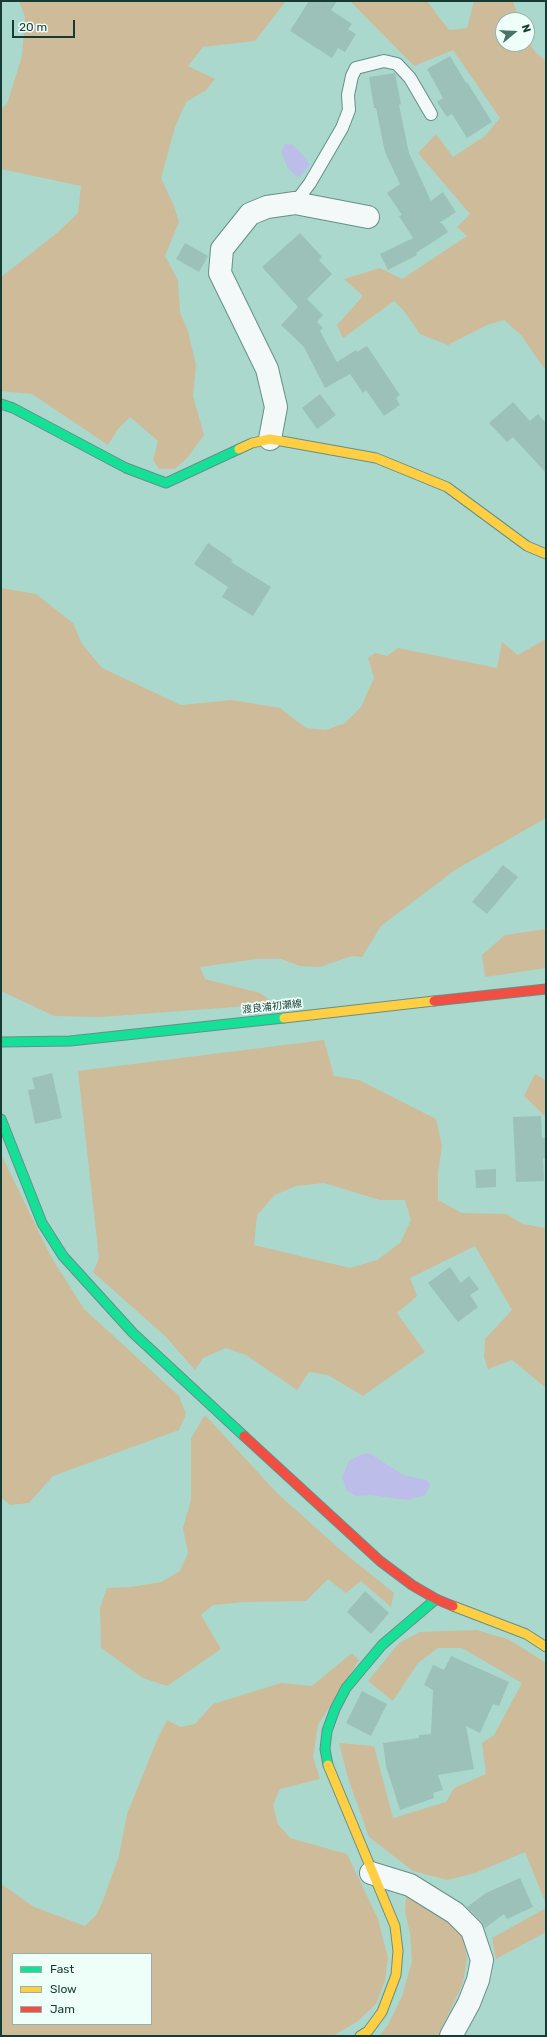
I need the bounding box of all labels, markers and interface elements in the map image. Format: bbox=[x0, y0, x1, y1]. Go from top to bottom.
scale bar bbox=[14, 12, 77, 38]
north arrow bbox=[495, 12, 535, 52]
text: 20 m bbox=[19, 20, 47, 34]
text: N bbox=[519, 23, 533, 34]
street label: 渡良浦初瀬線 bbox=[242, 998, 302, 1016]
legend bbox=[12, 1953, 152, 2025]
text: Fast bbox=[50, 1962, 74, 1976]
text: Slow bbox=[50, 1982, 77, 1996]
text: Jam bbox=[50, 2002, 75, 2016]

